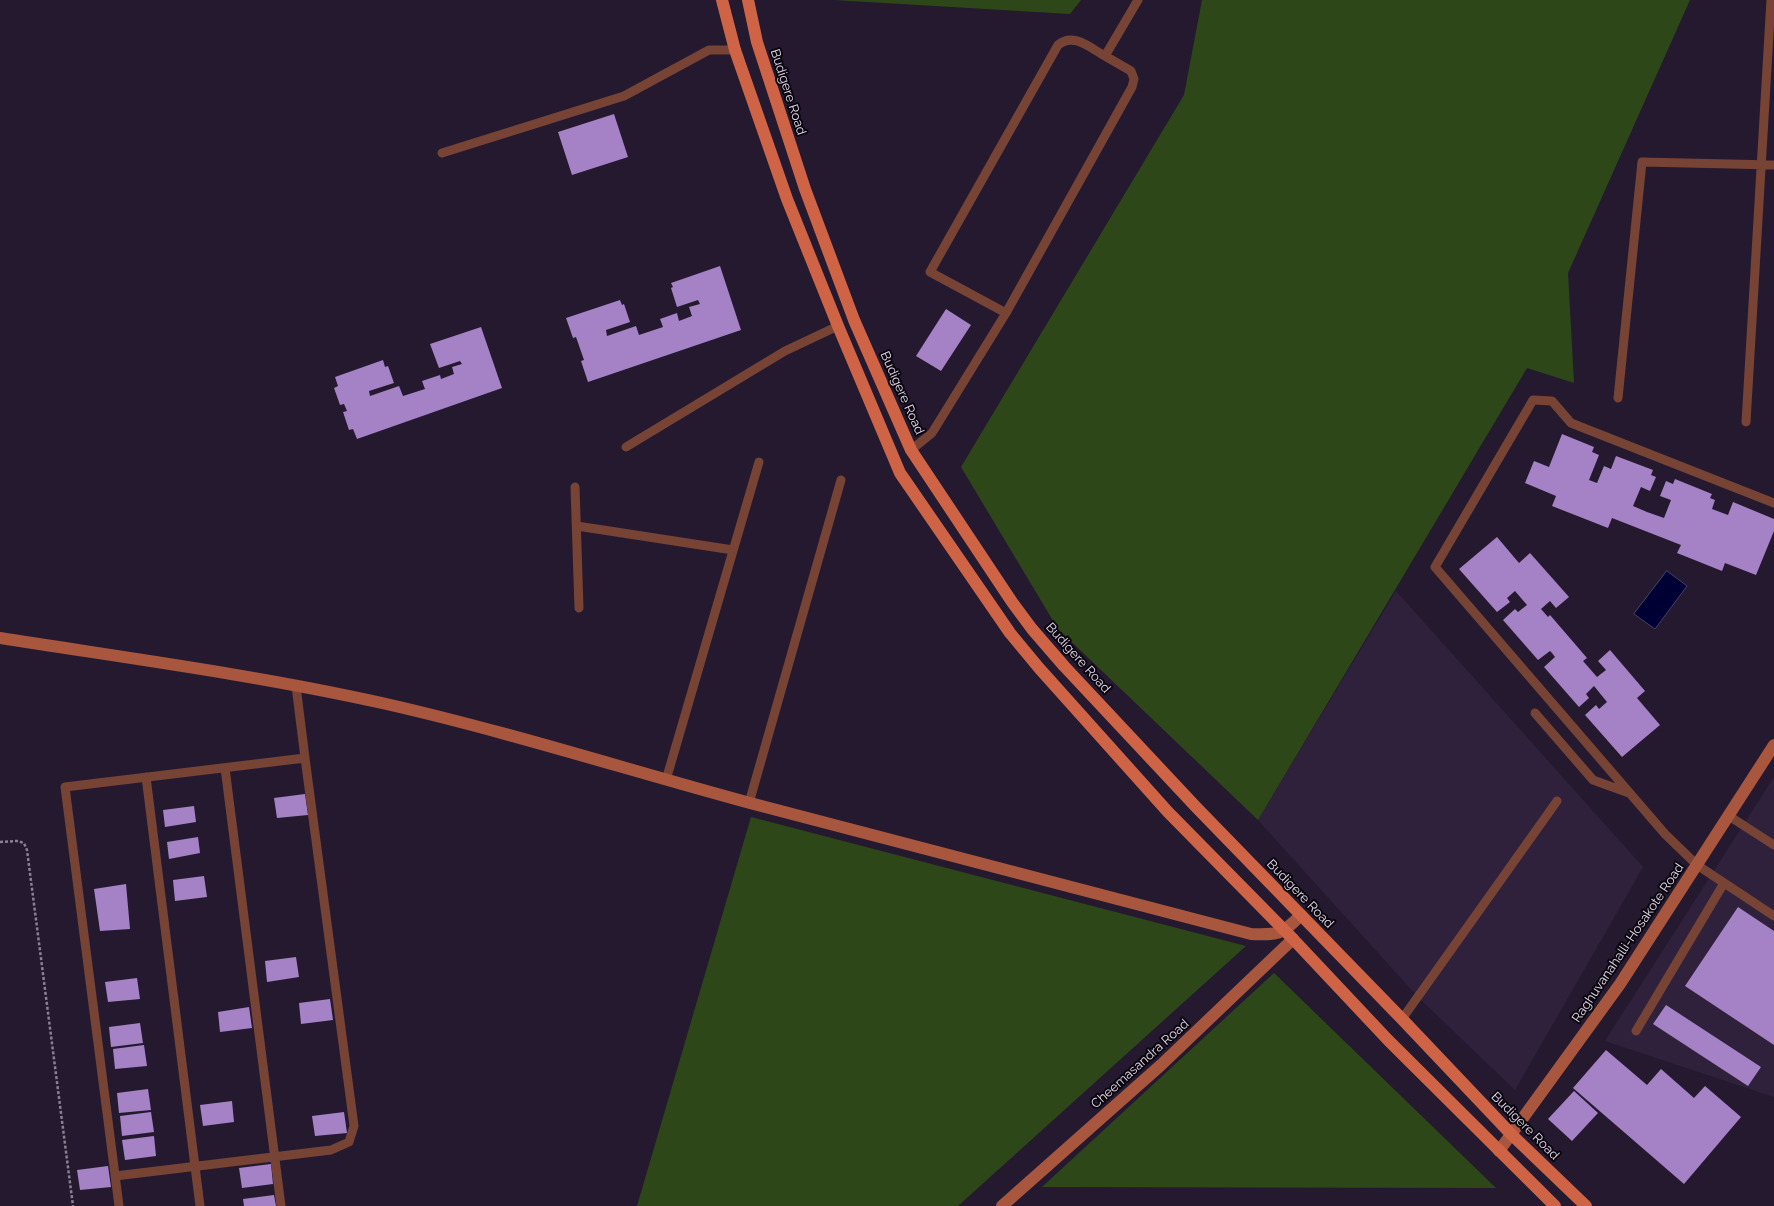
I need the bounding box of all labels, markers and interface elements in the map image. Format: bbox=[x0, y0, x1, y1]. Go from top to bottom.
street label: Budigere Road bbox=[767, 47, 809, 137]
street label: Budigere Road bbox=[877, 349, 927, 437]
street label: Budigere Road bbox=[1042, 620, 1114, 696]
street label: Budigere Road bbox=[1263, 856, 1337, 932]
street label: Raghuvanahalli-Hosakote Road bbox=[1569, 861, 1687, 1025]
street label: Cheemasandra Road bbox=[1088, 1016, 1192, 1112]
street label: Budigere Road bbox=[1488, 1089, 1562, 1163]

